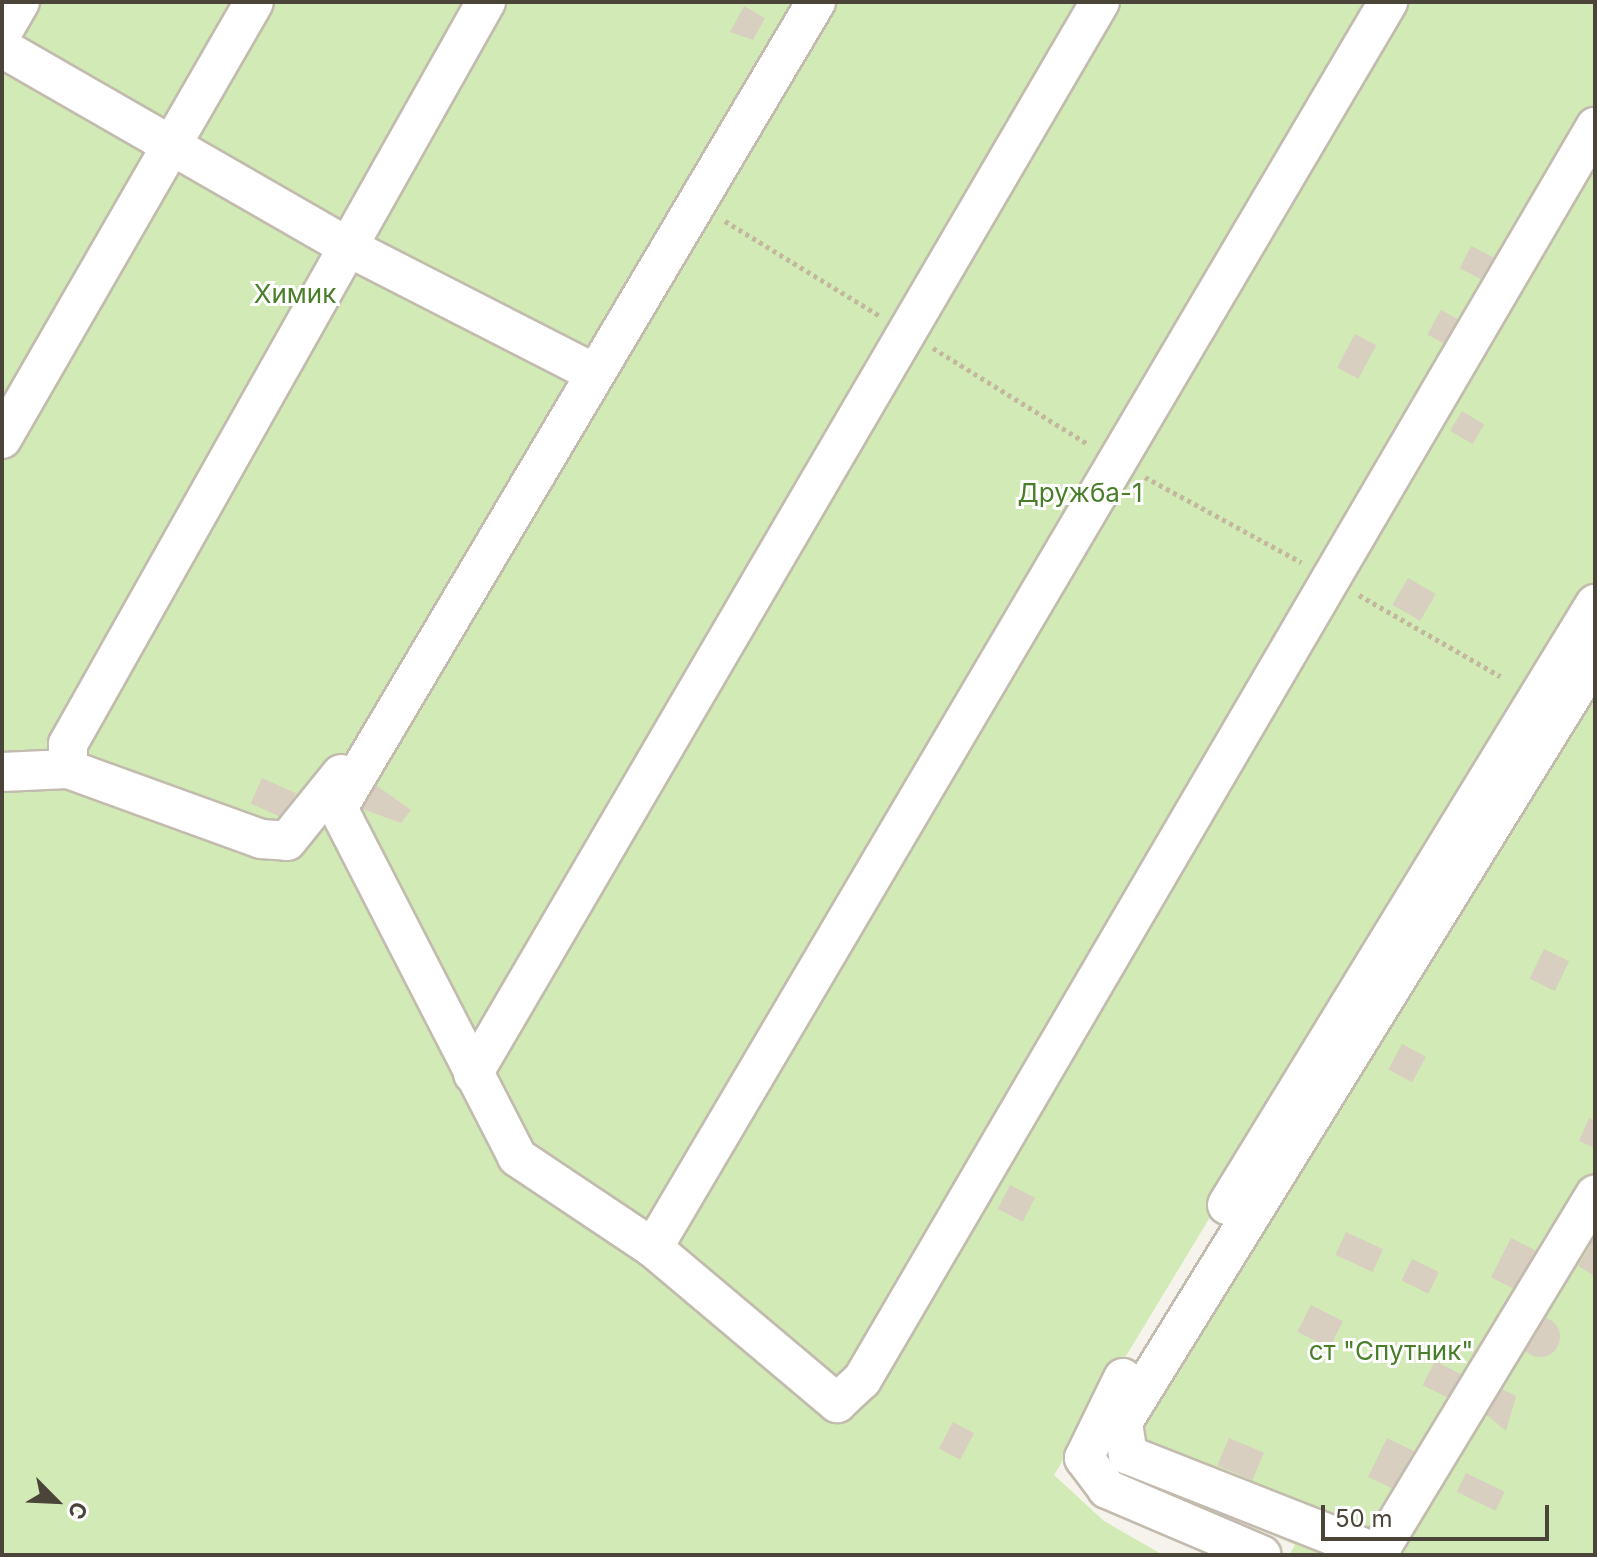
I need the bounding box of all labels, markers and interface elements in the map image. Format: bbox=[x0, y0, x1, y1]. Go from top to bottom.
park label: Химик bbox=[254, 278, 336, 310]
park label: Дружба-1 bbox=[1018, 477, 1142, 509]
park label: ст "Спутник" bbox=[1309, 1335, 1473, 1367]
north arrow bbox=[16, 1461, 96, 1541]
scale bar bbox=[1325, 1489, 1553, 1539]
text: С bbox=[63, 1498, 93, 1523]
text: 50 m bbox=[1335, 1504, 1393, 1533]

